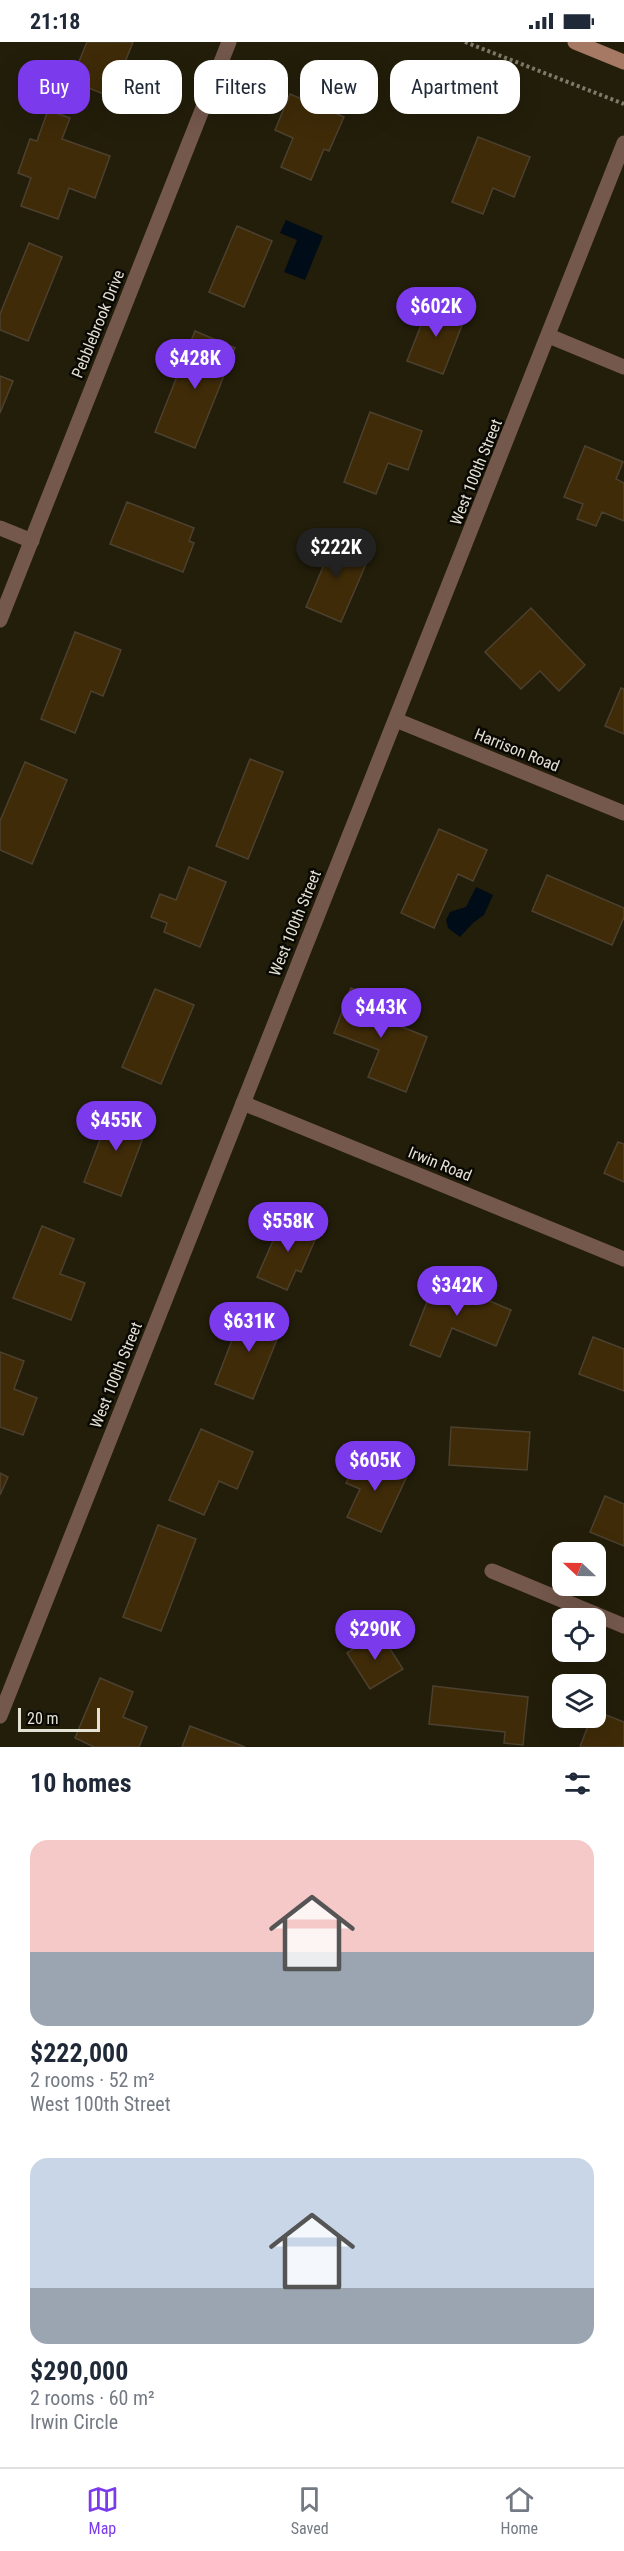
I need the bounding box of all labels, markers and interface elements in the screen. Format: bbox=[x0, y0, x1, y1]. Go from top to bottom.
text: 21:18 bbox=[30, 9, 81, 34]
chip: Buy bbox=[18, 60, 90, 114]
chip: Rent bbox=[102, 60, 182, 114]
chip: Filters bbox=[194, 60, 288, 114]
chip: New bbox=[300, 60, 378, 114]
chip: Apartment bbox=[390, 60, 520, 114]
street label: Pebblebrook Drive bbox=[68, 267, 128, 381]
pin: $602K bbox=[394, 287, 478, 338]
text: $602K bbox=[410, 294, 462, 318]
pin: $428K bbox=[153, 339, 237, 390]
text: $428K bbox=[169, 346, 221, 370]
street label: West 100th Street bbox=[446, 416, 506, 528]
pin: $222K bbox=[294, 528, 378, 579]
text: $222K bbox=[310, 535, 362, 559]
street label: Harrison Road bbox=[472, 724, 562, 776]
street label: West 100th Street bbox=[265, 867, 325, 979]
pin: $443K bbox=[339, 988, 423, 1039]
text: $443K bbox=[355, 995, 407, 1019]
pin: $455K bbox=[74, 1101, 158, 1152]
text: $455K bbox=[90, 1108, 142, 1132]
street label: Irwin Road bbox=[406, 1143, 474, 1185]
pin: $558K bbox=[246, 1202, 330, 1253]
text: $558K bbox=[262, 1209, 314, 1233]
pin: $342K bbox=[415, 1266, 499, 1317]
text: $342K bbox=[431, 1273, 483, 1297]
pin: $631K bbox=[207, 1302, 291, 1353]
text: $631K bbox=[223, 1309, 275, 1333]
street label: West 100th Street bbox=[86, 1319, 146, 1431]
pin: $605K bbox=[333, 1441, 417, 1492]
text: $605K bbox=[349, 1448, 401, 1472]
north arrow bbox=[552, 1542, 606, 1596]
map controls bbox=[552, 1542, 606, 1728]
button: locate bbox=[552, 1608, 606, 1662]
pin: $290K bbox=[333, 1610, 417, 1661]
text: $290K bbox=[349, 1617, 401, 1641]
button: layers bbox=[552, 1674, 606, 1728]
scale bar bbox=[18, 1705, 100, 1732]
text: 20 m bbox=[27, 1709, 59, 1728]
icon: filters bbox=[561, 1767, 594, 1800]
text: 10 homes bbox=[30, 1768, 132, 1798]
icon: home bbox=[258, 1879, 366, 1987]
text: $222,000 bbox=[30, 2038, 128, 2068]
text: 2 rooms · 52 m² bbox=[30, 2068, 155, 2092]
text: West 100th Street bbox=[30, 2092, 171, 2116]
icon: home bbox=[258, 2197, 366, 2305]
text: $290,000 bbox=[30, 2356, 128, 2386]
text: 2 rooms · 60 m² bbox=[30, 2386, 155, 2410]
text: Irwin Circle bbox=[30, 2410, 118, 2434]
tab: Map bbox=[86, 2483, 119, 2538]
tab: Saved bbox=[291, 2483, 329, 2538]
tab: Home bbox=[501, 2483, 538, 2538]

